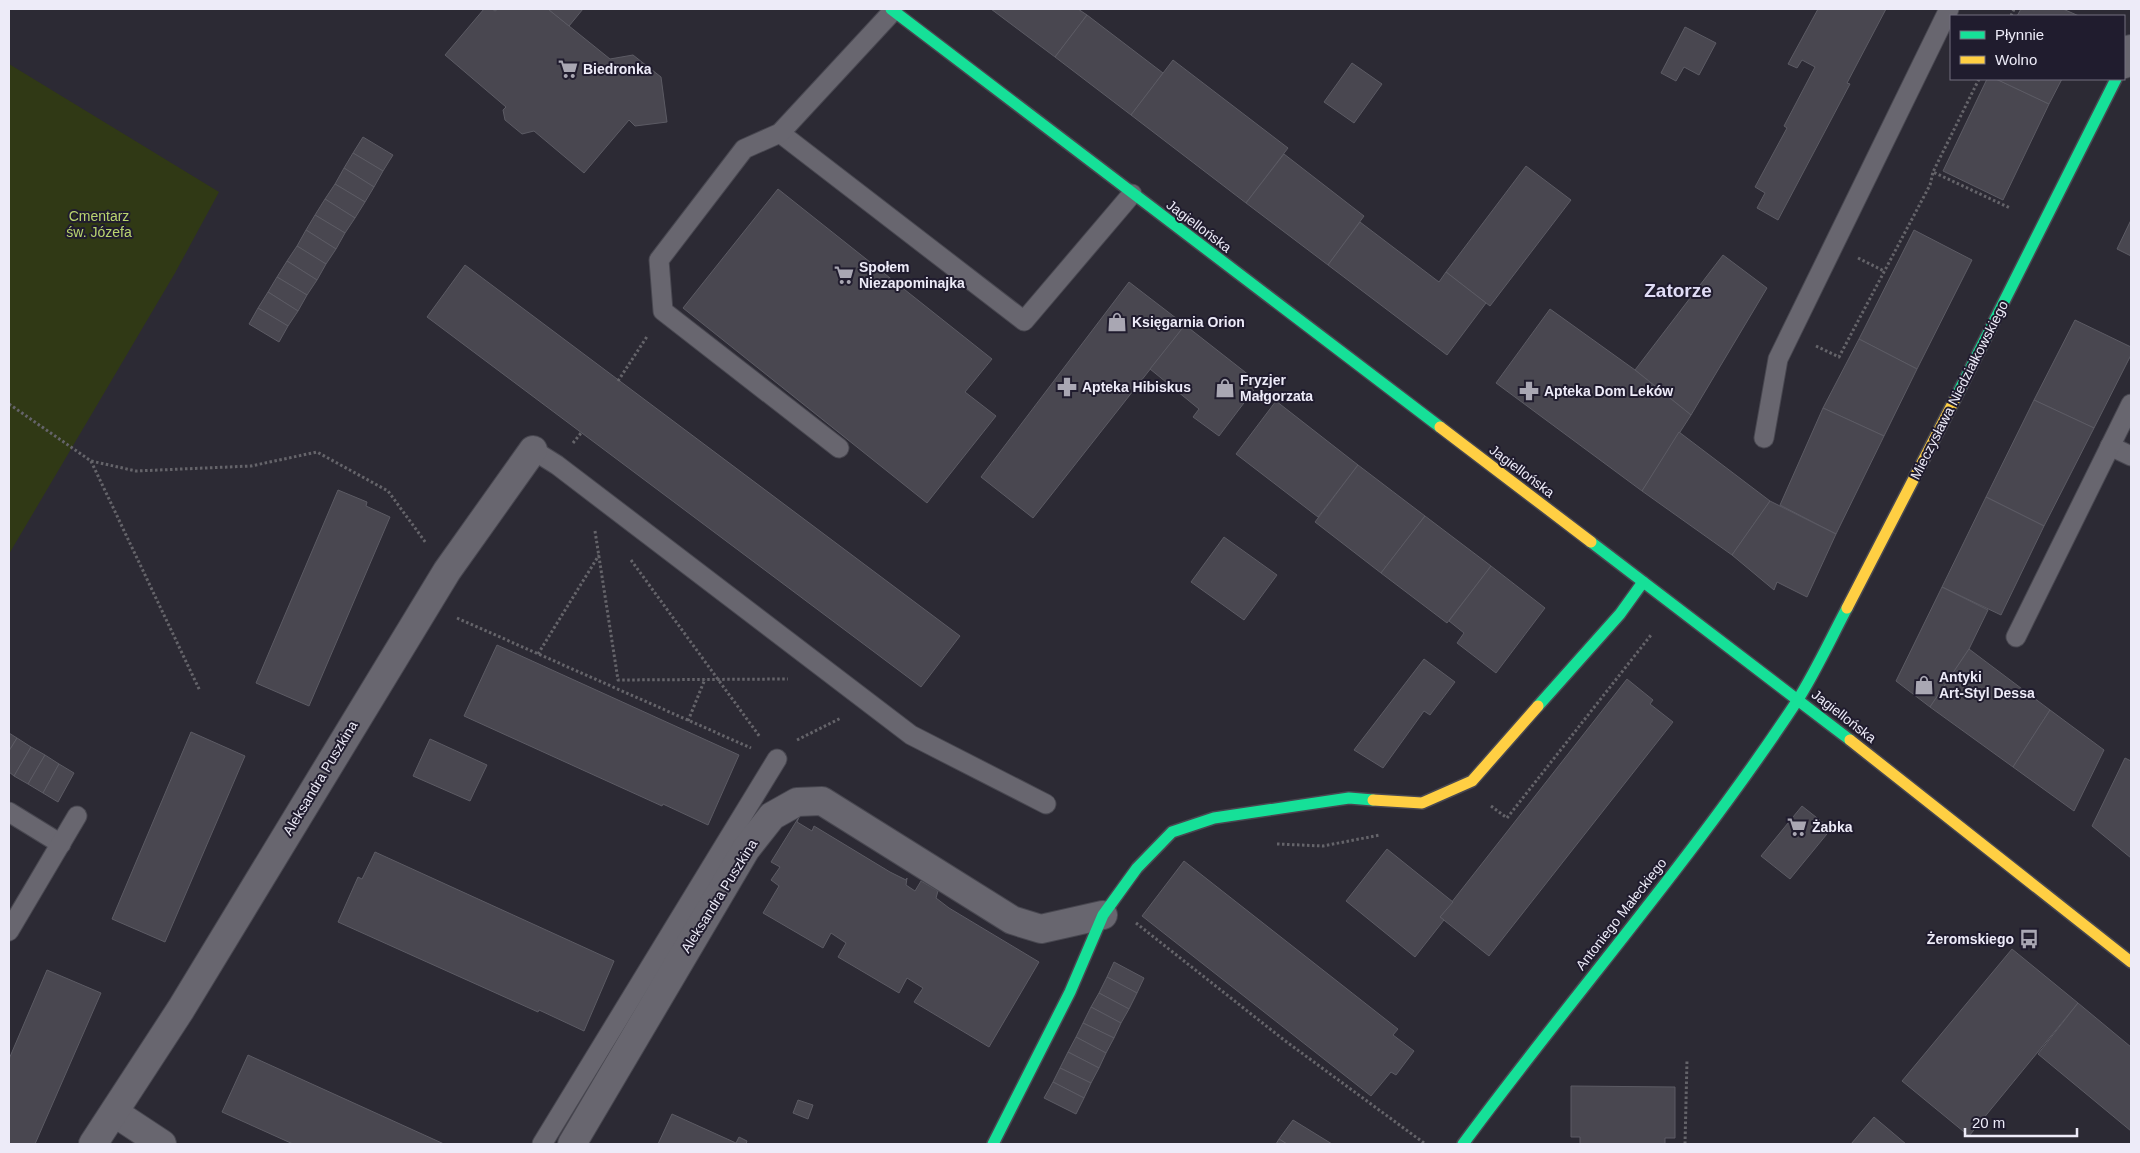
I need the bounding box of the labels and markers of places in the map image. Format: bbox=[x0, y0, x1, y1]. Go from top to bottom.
supermarket icon: Biedronka bbox=[557, 58, 579, 80]
place label: Biedronka bbox=[583, 61, 652, 77]
place label: Społem Niezapominajka bbox=[859, 259, 965, 291]
supermarket icon: Społem Niezapominajka bbox=[833, 264, 855, 286]
shop icon: Księgarnia Orion bbox=[1106, 311, 1128, 333]
place label: Księgarnia Orion bbox=[1132, 314, 1245, 330]
place label: Fryzjer Małgorzata bbox=[1240, 372, 1313, 404]
pharmacy icon: Apteka Hibiskus bbox=[1056, 376, 1078, 398]
shop icon: Fryzjer Małgorzata bbox=[1214, 377, 1236, 399]
place label: Apteka Hibiskus bbox=[1082, 379, 1191, 395]
pharmacy icon: Apteka Dom Leków bbox=[1518, 380, 1540, 402]
place label: Apteka Dom Leków bbox=[1544, 383, 1673, 399]
place label: Antyki Art-Styl Dessa bbox=[1939, 669, 2035, 701]
shop icon: Antyki Art-Styl Dessa bbox=[1913, 674, 1935, 696]
supermarket icon: Żabka bbox=[1786, 816, 1808, 838]
place label: Żabka bbox=[1812, 819, 1853, 835]
bus stop icon: Żeromskiego bbox=[2018, 928, 2040, 950]
place label: Żeromskiego bbox=[1927, 931, 2014, 947]

